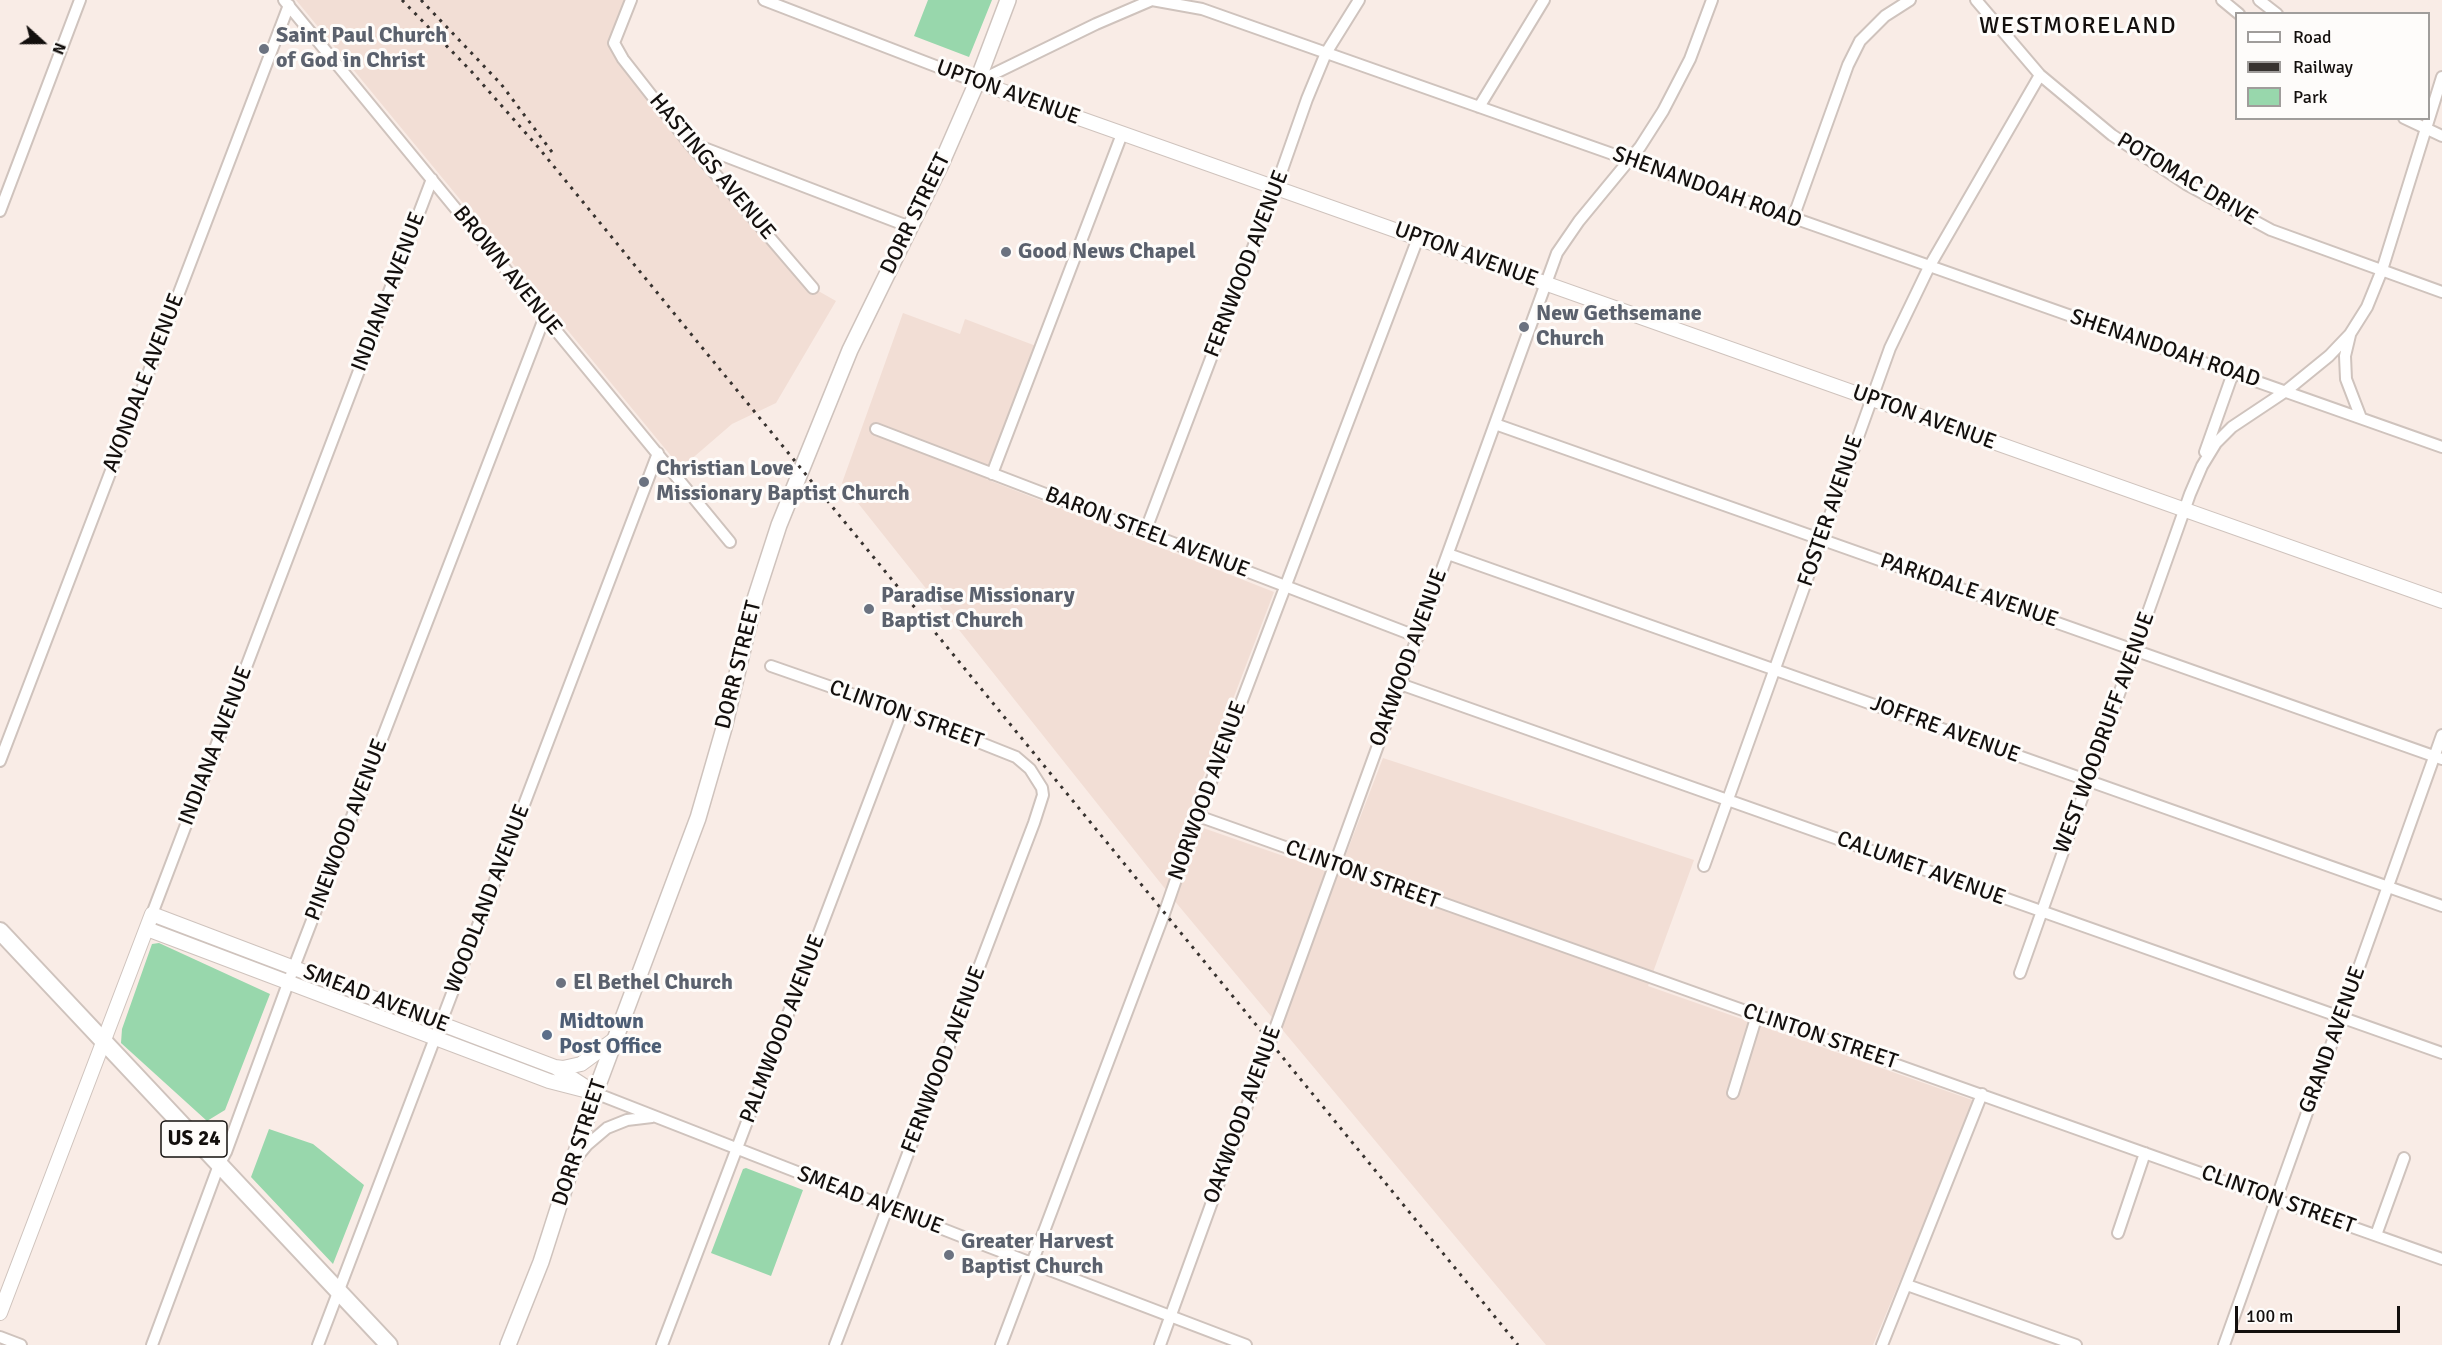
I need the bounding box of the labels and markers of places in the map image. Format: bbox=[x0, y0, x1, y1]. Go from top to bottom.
place label: Saint Paul Church of God in Christ bbox=[276, 23, 447, 74]
marker: Saint Paul Church of God in Christ bbox=[257, 42, 271, 56]
place label: Good News Chapel bbox=[1018, 239, 1196, 265]
marker: Good News Chapel bbox=[999, 245, 1013, 259]
place label: New Gethsemane Church bbox=[1536, 301, 1702, 352]
marker: New Gethsemane Church bbox=[1517, 320, 1531, 334]
place label: Christian Love Missionary Baptist Church bbox=[656, 456, 910, 508]
marker: Christian Love Missionary Baptist Church bbox=[637, 475, 651, 489]
place label: Paradise Missionary Baptist Church bbox=[881, 583, 1075, 634]
marker: Paradise Missionary Baptist Church bbox=[862, 602, 876, 616]
place label: El Bethel Church bbox=[573, 970, 733, 996]
marker: El Bethel Church bbox=[554, 976, 568, 990]
place label: Midtown Post Office bbox=[559, 1009, 662, 1060]
marker: Midtown Post Office bbox=[540, 1028, 554, 1042]
place label: Greater Harvest Baptist Church bbox=[961, 1229, 1114, 1280]
marker: Greater Harvest Baptist Church bbox=[942, 1248, 956, 1262]

